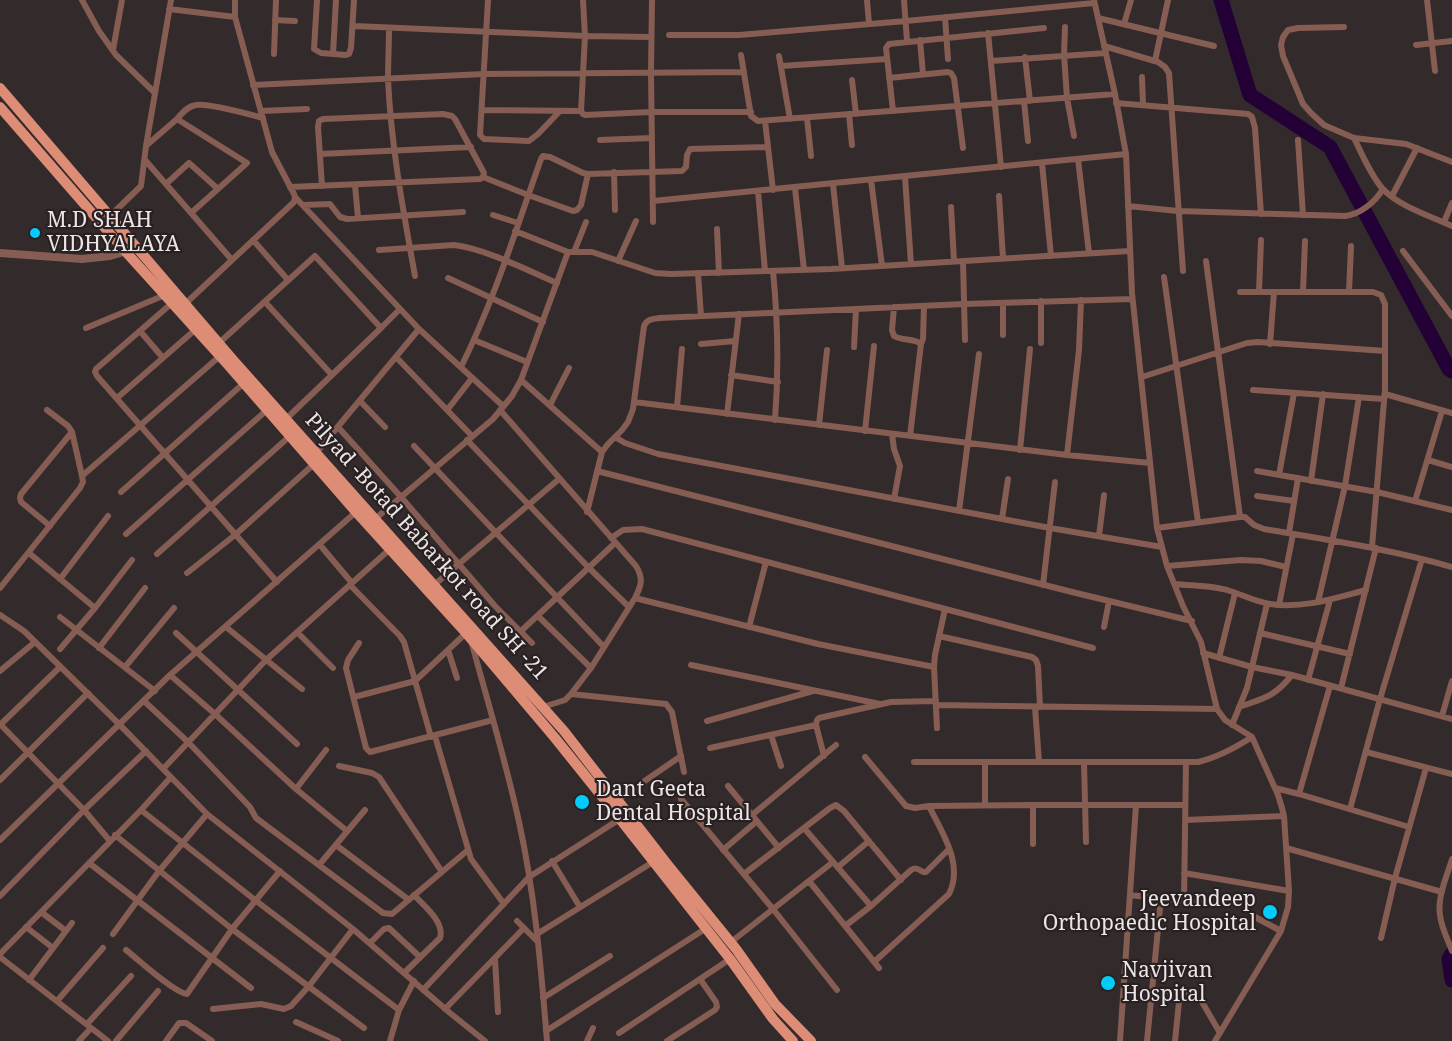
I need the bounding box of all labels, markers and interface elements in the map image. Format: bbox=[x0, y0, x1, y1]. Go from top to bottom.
place label: M.D SHAH VIDHYALAYA bbox=[47, 208, 180, 258]
marker: M.D SHAH VIDHYALAYA bbox=[28, 226, 42, 240]
street label: Pilyad -Botad Babarkot road SH -21 bbox=[299, 408, 553, 686]
place label: Dant Geeta Dental Hospital bbox=[596, 777, 751, 827]
marker: Dant Geeta Dental Hospital bbox=[573, 793, 591, 811]
place label: Jeevandeep Orthopaedic Hospital bbox=[1043, 887, 1256, 937]
marker: Jeevandeep Orthopaedic Hospital bbox=[1261, 903, 1279, 921]
place label: Navjivan Hospital bbox=[1122, 958, 1213, 1008]
marker: Navjivan Hospital bbox=[1099, 974, 1117, 992]

